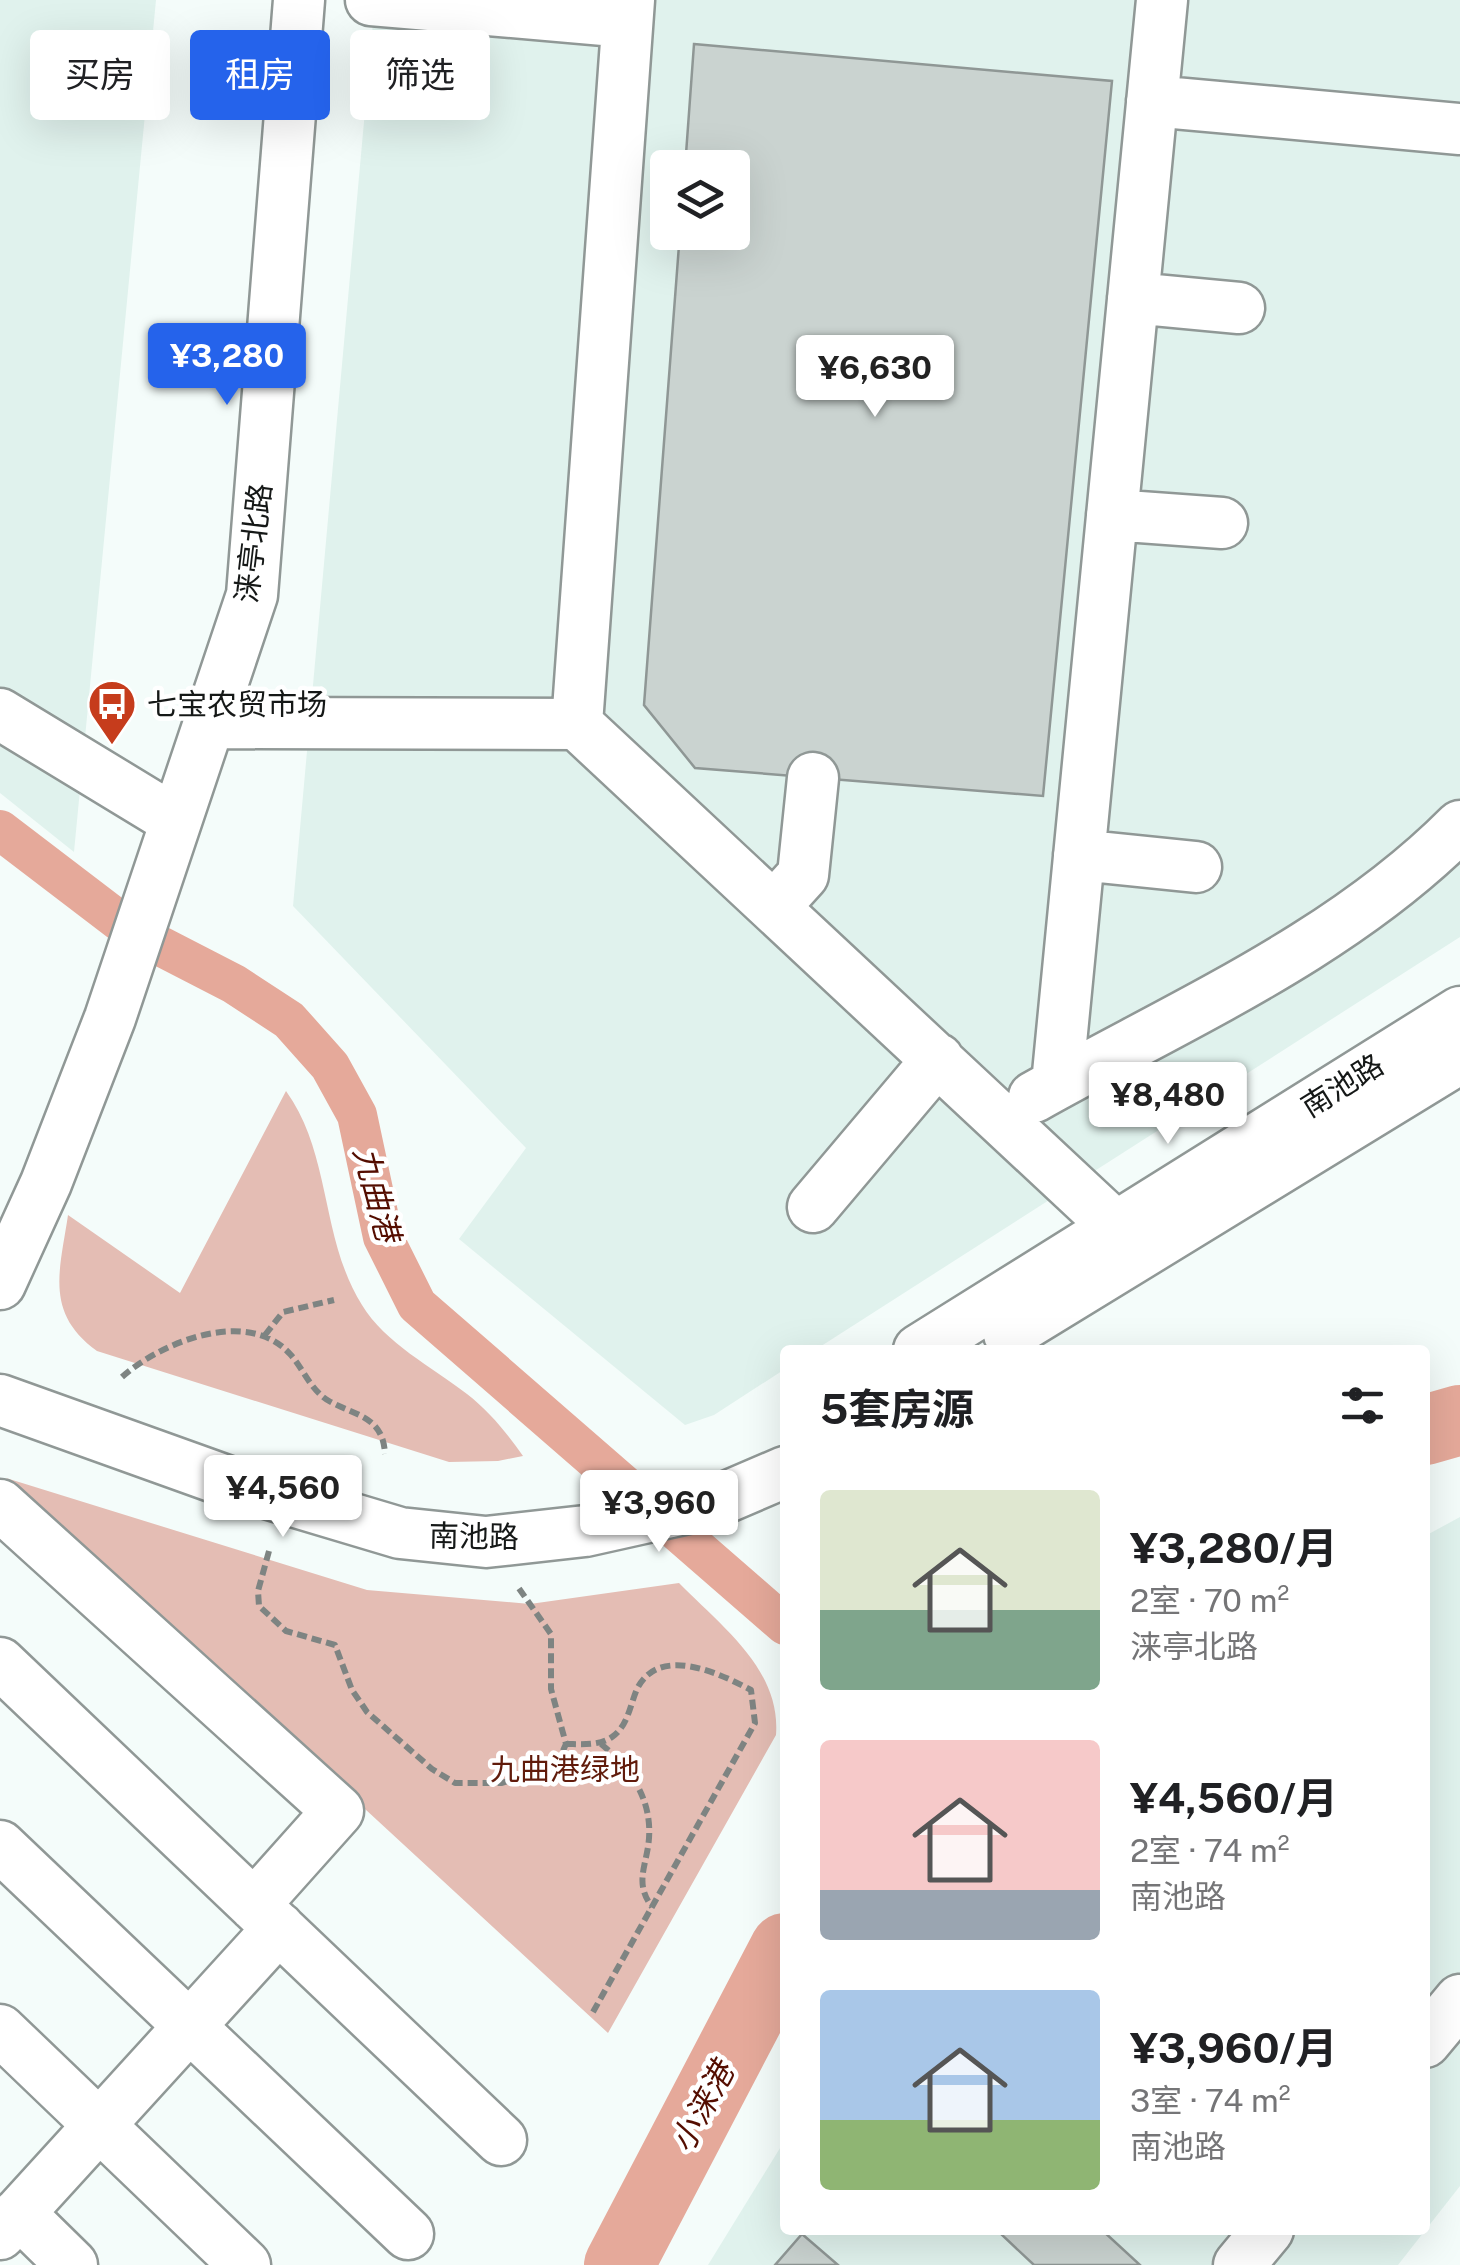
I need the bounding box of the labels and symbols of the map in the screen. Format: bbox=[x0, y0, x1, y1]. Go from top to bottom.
pin: ¥3,280 bbox=[146, 323, 308, 408]
pin: ¥6,630 bbox=[794, 335, 956, 420]
street label: 涞亭北路 bbox=[228, 481, 278, 605]
bus stop icon: 七宝农贸市场 bbox=[86, 678, 138, 746]
place label: 七宝农贸市场 bbox=[147, 686, 327, 722]
street label: 南池路 bbox=[1294, 1046, 1390, 1124]
pin: ¥8,480 bbox=[1087, 1062, 1249, 1147]
water label: 九曲港 bbox=[347, 1143, 408, 1249]
pin: ¥4,560 bbox=[202, 1455, 364, 1540]
pin: ¥3,960 bbox=[578, 1470, 740, 1555]
street label: 南池路 bbox=[429, 1517, 519, 1555]
park label: 九曲港绿地 bbox=[490, 1751, 640, 1787]
water label: 小涞港 bbox=[663, 2052, 743, 2158]

